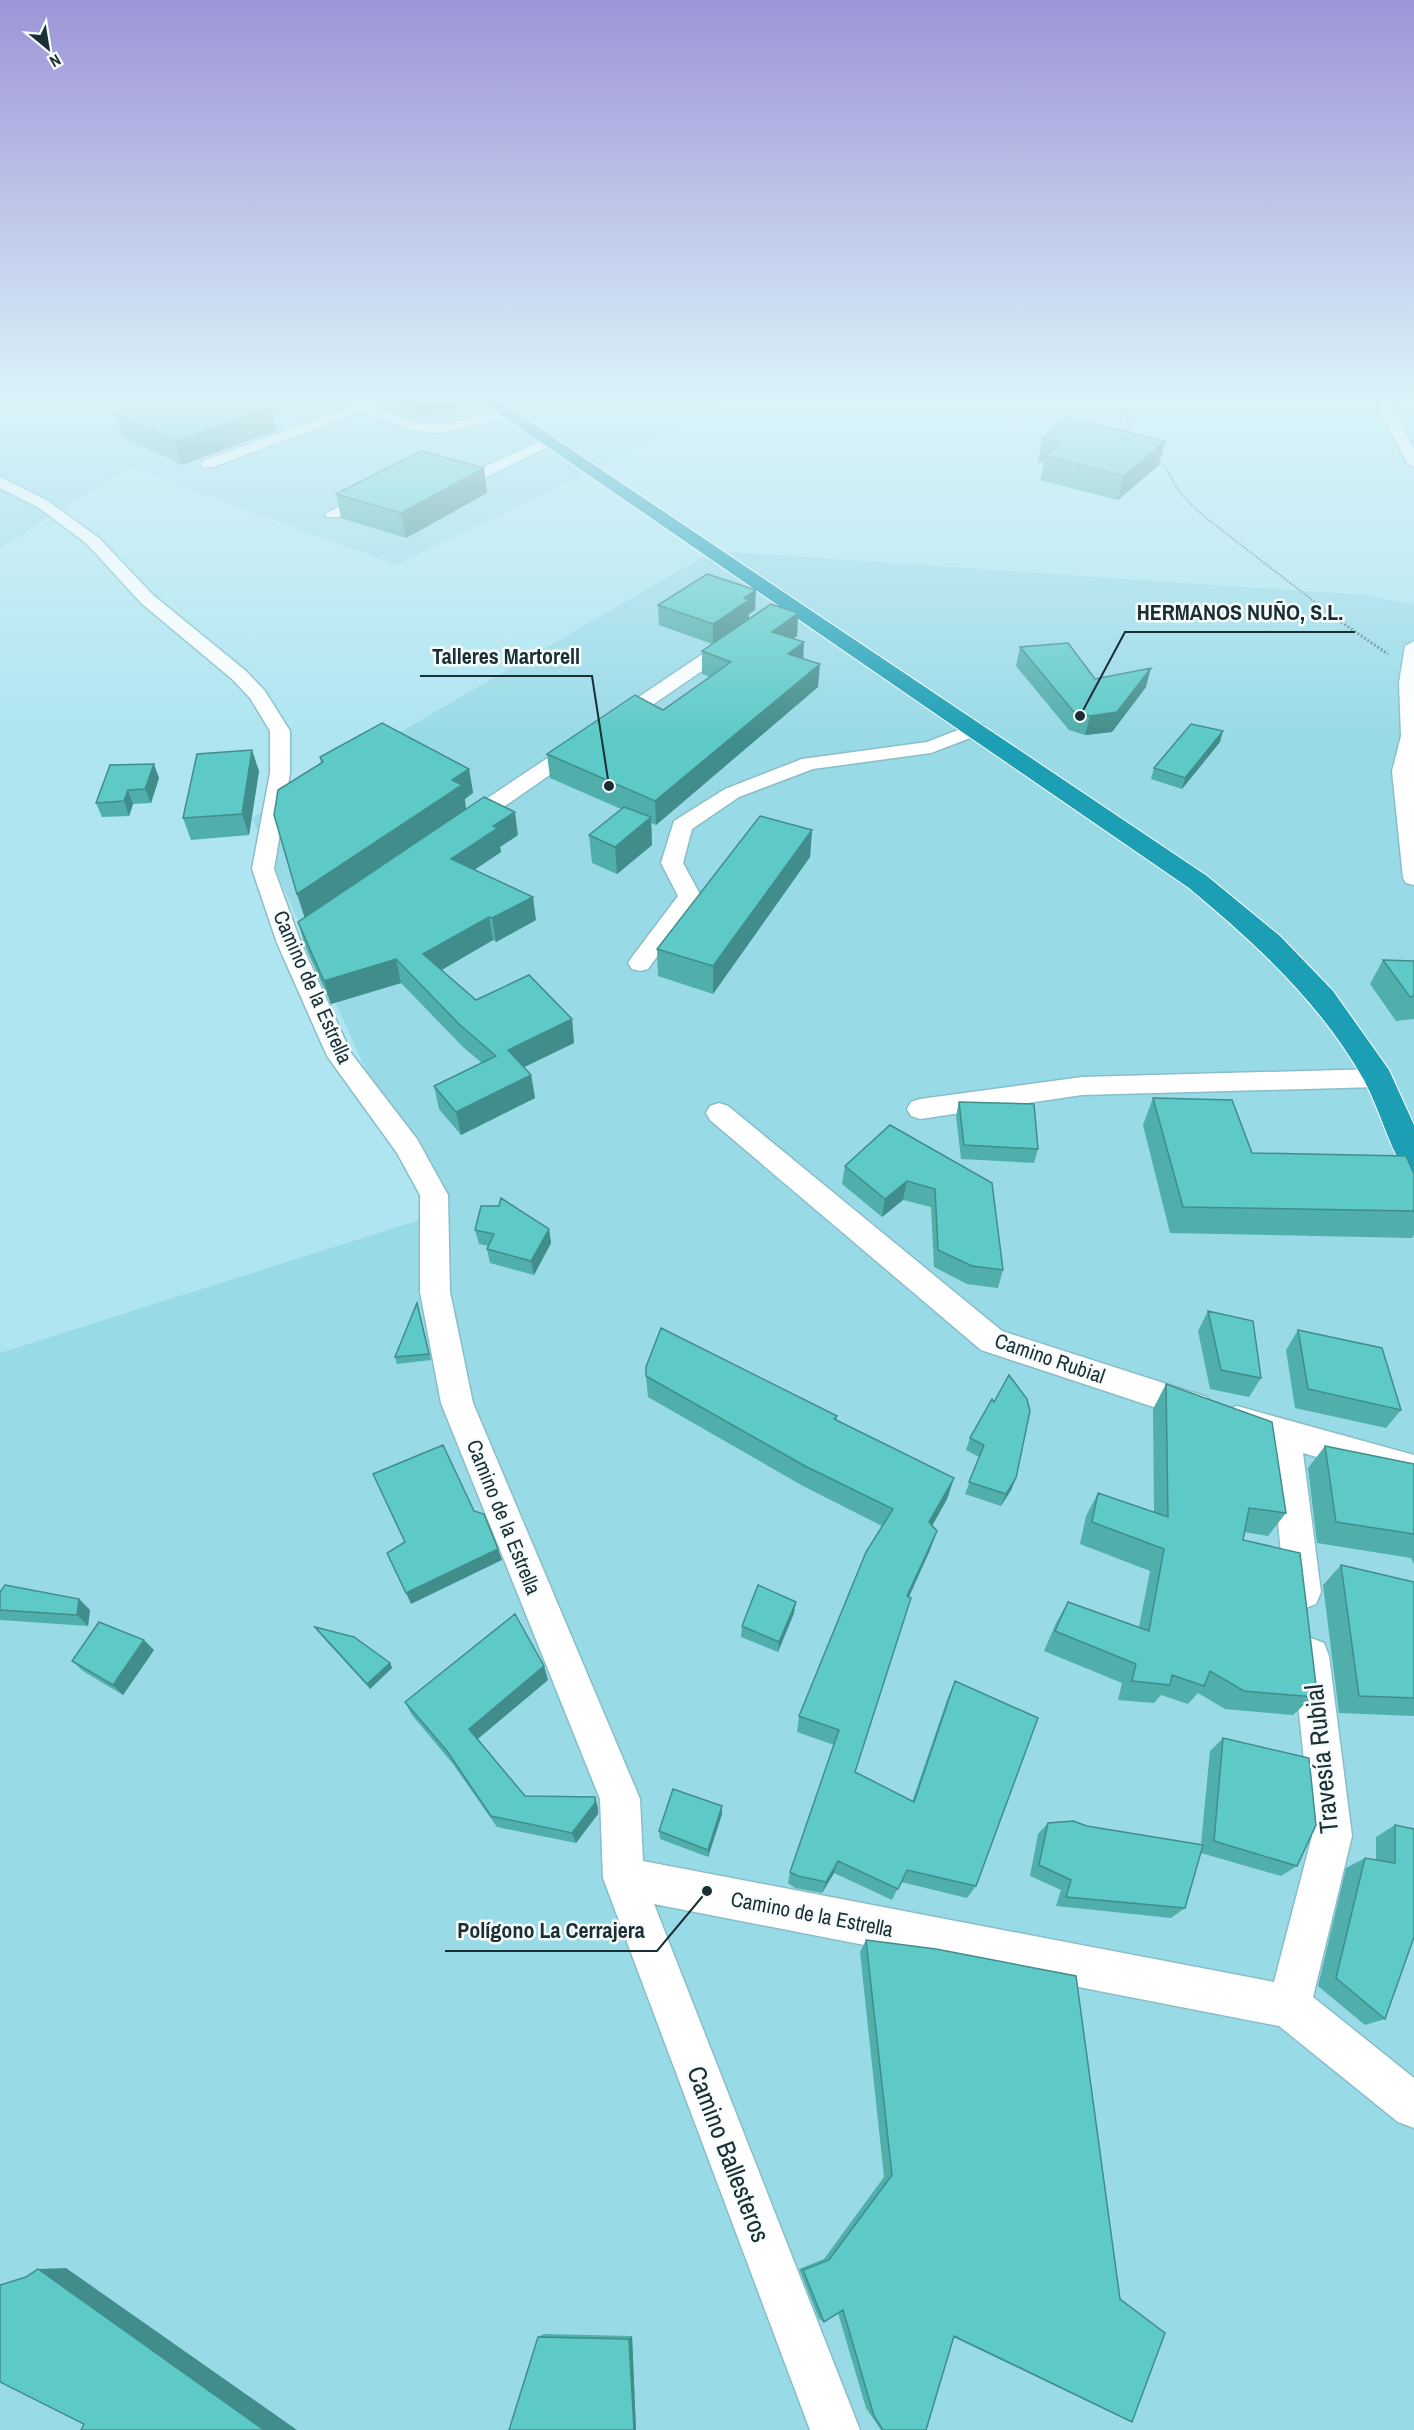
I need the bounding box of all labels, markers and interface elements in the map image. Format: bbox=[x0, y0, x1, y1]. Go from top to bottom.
north arrow bbox=[18, 18, 78, 78]
text: N bbox=[46, 49, 65, 73]
callout: HERMANOS NUÑO, S.L. bbox=[1125, 592, 1355, 632]
text: HERMANOS NUÑO, S.L. bbox=[1137, 597, 1343, 627]
callout: Talleres Martorell bbox=[420, 636, 592, 676]
text: Talleres Martorell bbox=[432, 641, 580, 671]
street label: Camino de la Estrella bbox=[266, 906, 360, 1068]
street label: Camino Rubial bbox=[991, 1326, 1109, 1390]
street label: Camino de la Estrella bbox=[460, 1435, 548, 1599]
street label: Travesía Rubial bbox=[1296, 1683, 1346, 1835]
street label: Camino de la Estrella bbox=[728, 1884, 896, 1944]
callout: Polígono La Cerrajera bbox=[445, 1911, 657, 1951]
text: Polígono La Cerrajera bbox=[457, 1915, 645, 1945]
street label: Camino Ballesteros bbox=[679, 2061, 779, 2247]

